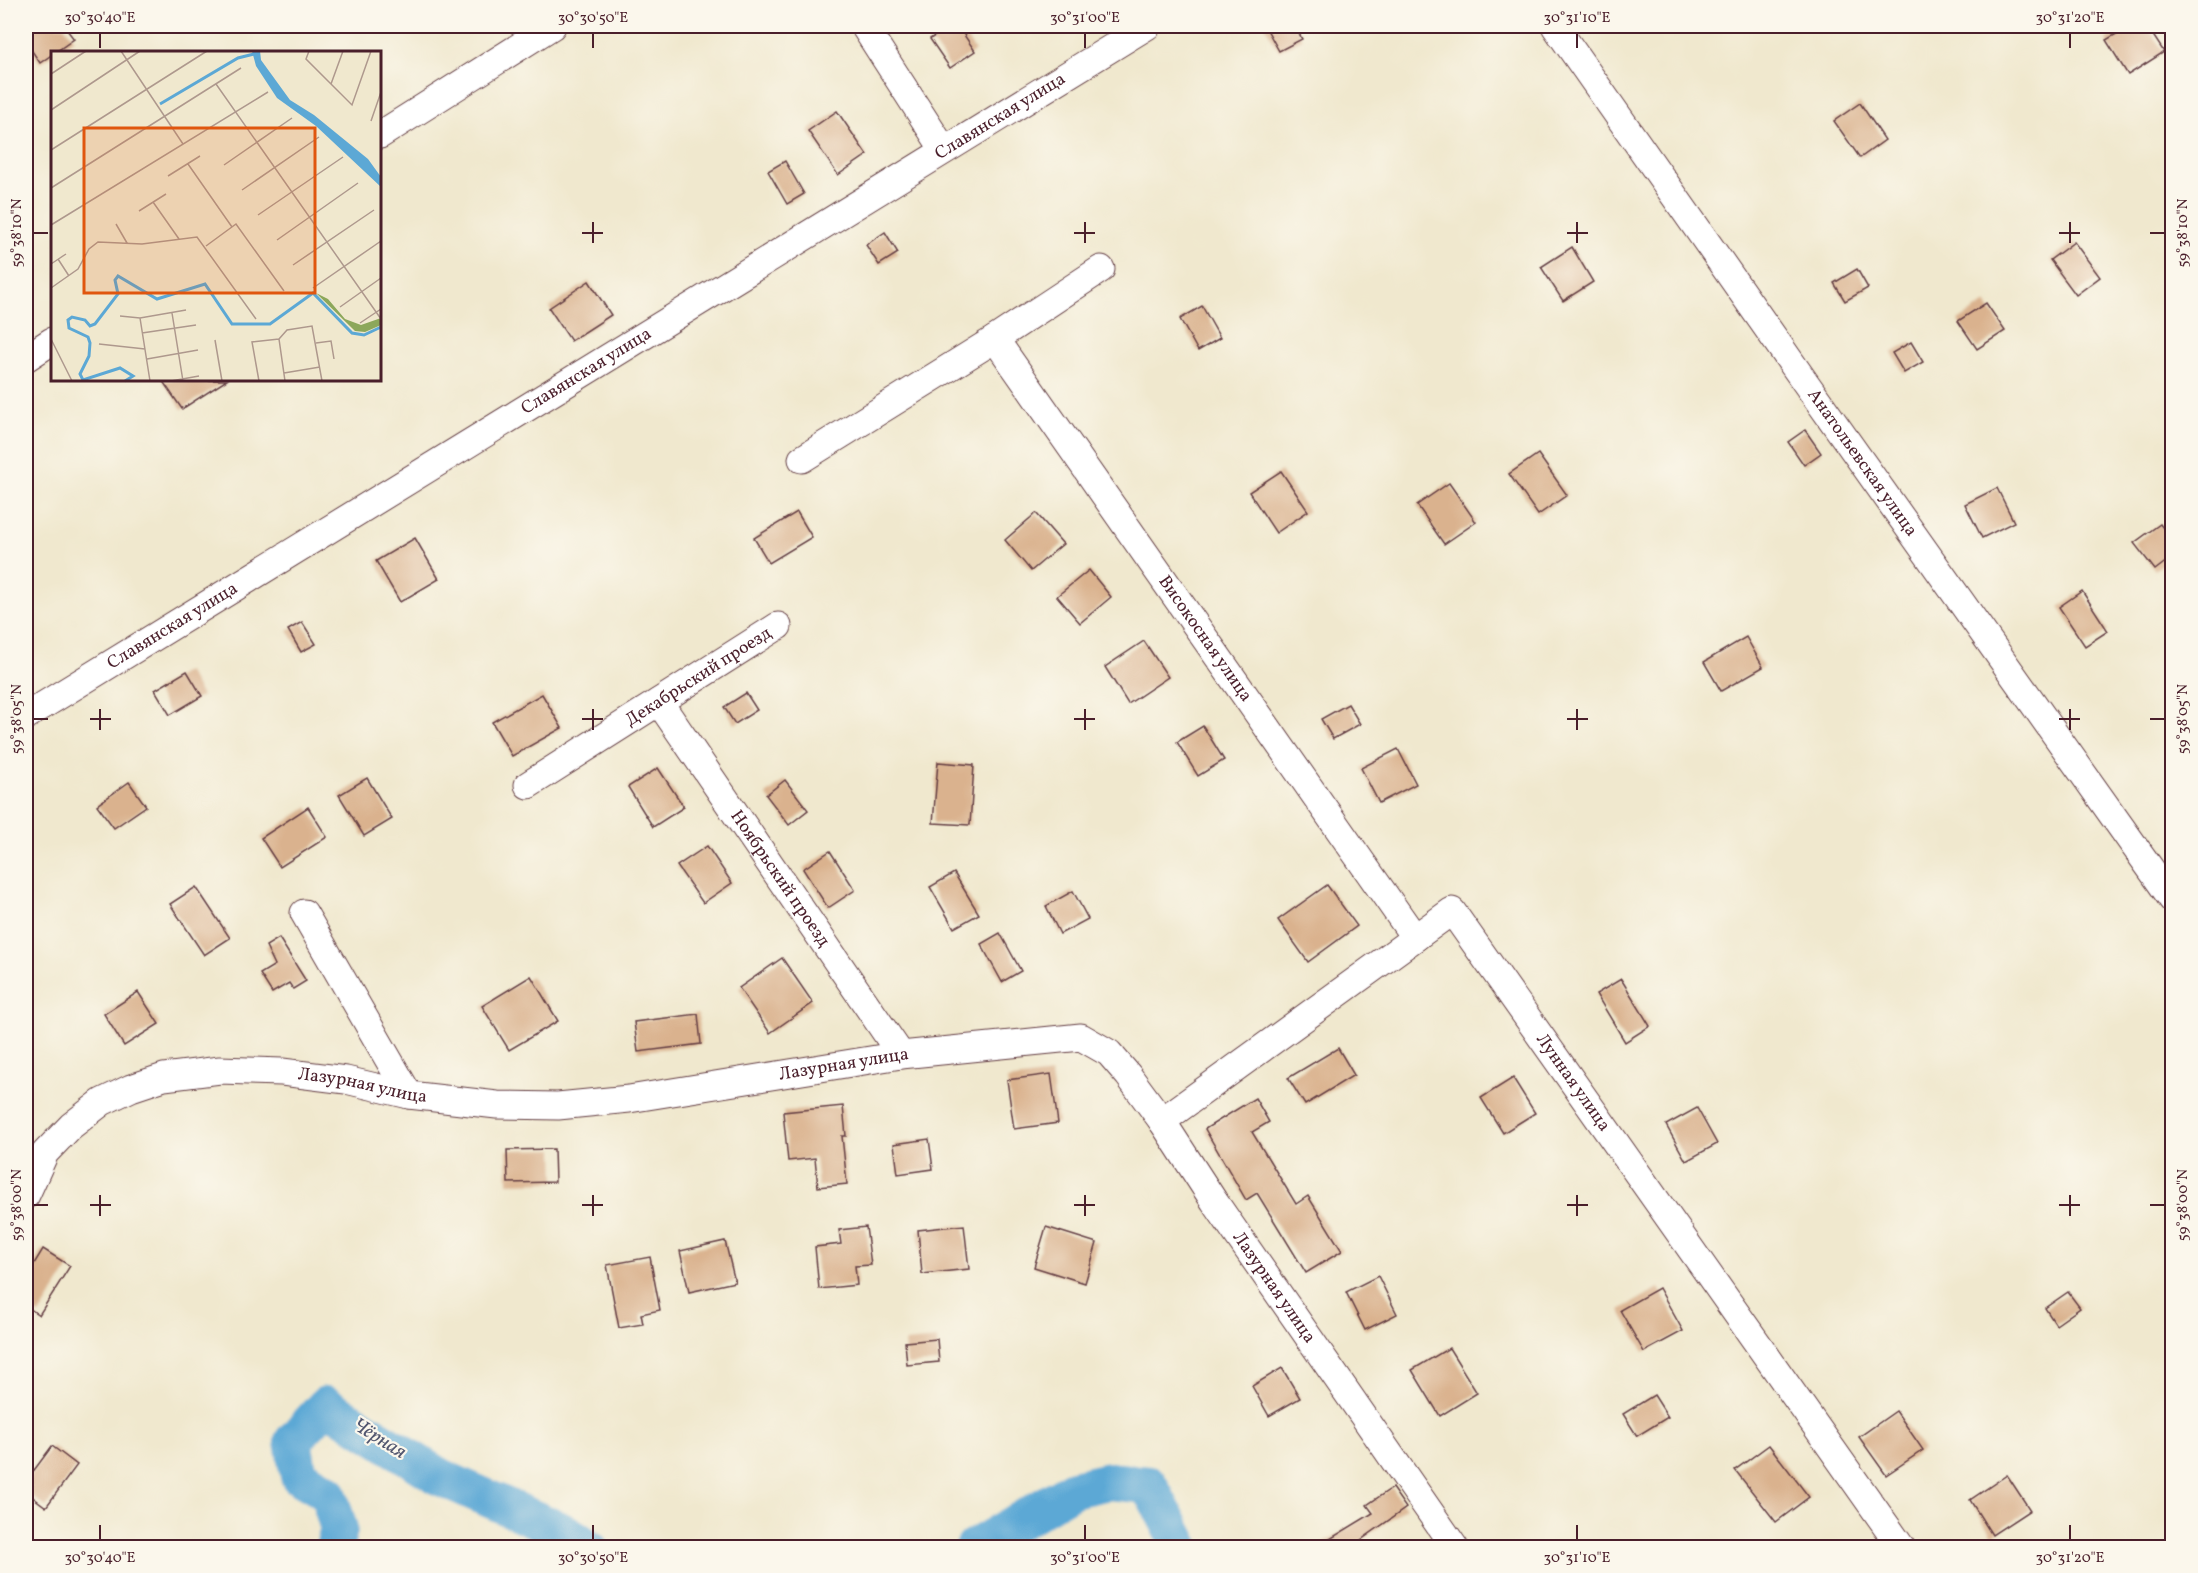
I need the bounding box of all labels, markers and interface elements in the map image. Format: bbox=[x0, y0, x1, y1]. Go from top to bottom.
text: 30°30'40"E bbox=[64, 8, 136, 29]
text: 30°30'50"E bbox=[558, 8, 628, 29]
text: 30°31'00"E bbox=[1050, 8, 1120, 29]
text: 30°31'10"E bbox=[1544, 8, 1610, 29]
text: 30°31'20"E bbox=[2036, 8, 2104, 29]
inset map bbox=[51, 51, 381, 381]
street label: Славянская улица bbox=[930, 67, 1070, 166]
text: 59°38'10"N bbox=[7, 198, 28, 268]
text: 59°38'10"N bbox=[2173, 198, 2194, 268]
street label: Славянская улица bbox=[516, 321, 656, 421]
street label: Анатольевская улица bbox=[1801, 384, 1923, 542]
street label: Високосная улица bbox=[1152, 570, 1258, 707]
street label: Славянская улица bbox=[102, 576, 243, 676]
street label: Декабрьский проезд bbox=[620, 621, 776, 732]
text: 59°38'05"N bbox=[7, 684, 28, 754]
text: 59°38'05"N bbox=[2173, 684, 2194, 754]
street label: Ноябрьский проезд bbox=[724, 805, 836, 952]
street label: Лунная улица bbox=[1530, 1028, 1617, 1137]
street label: Лазурная улица bbox=[777, 1042, 910, 1087]
street label: Лазурная улица bbox=[296, 1062, 428, 1109]
text: 59°38'00"N bbox=[7, 1169, 28, 1241]
text: 59°38'00"N bbox=[2173, 1169, 2194, 1241]
street label: Лазурная улица bbox=[1226, 1226, 1322, 1348]
water label: Чёрная bbox=[347, 1412, 411, 1466]
text: 30°30'40"E bbox=[64, 1548, 136, 1569]
text: 30°30'50"E bbox=[558, 1548, 628, 1569]
text: 30°31'00"E bbox=[1050, 1548, 1120, 1569]
text: 30°31'10"E bbox=[1544, 1548, 1610, 1569]
text: 30°31'20"E bbox=[2036, 1548, 2104, 1569]

